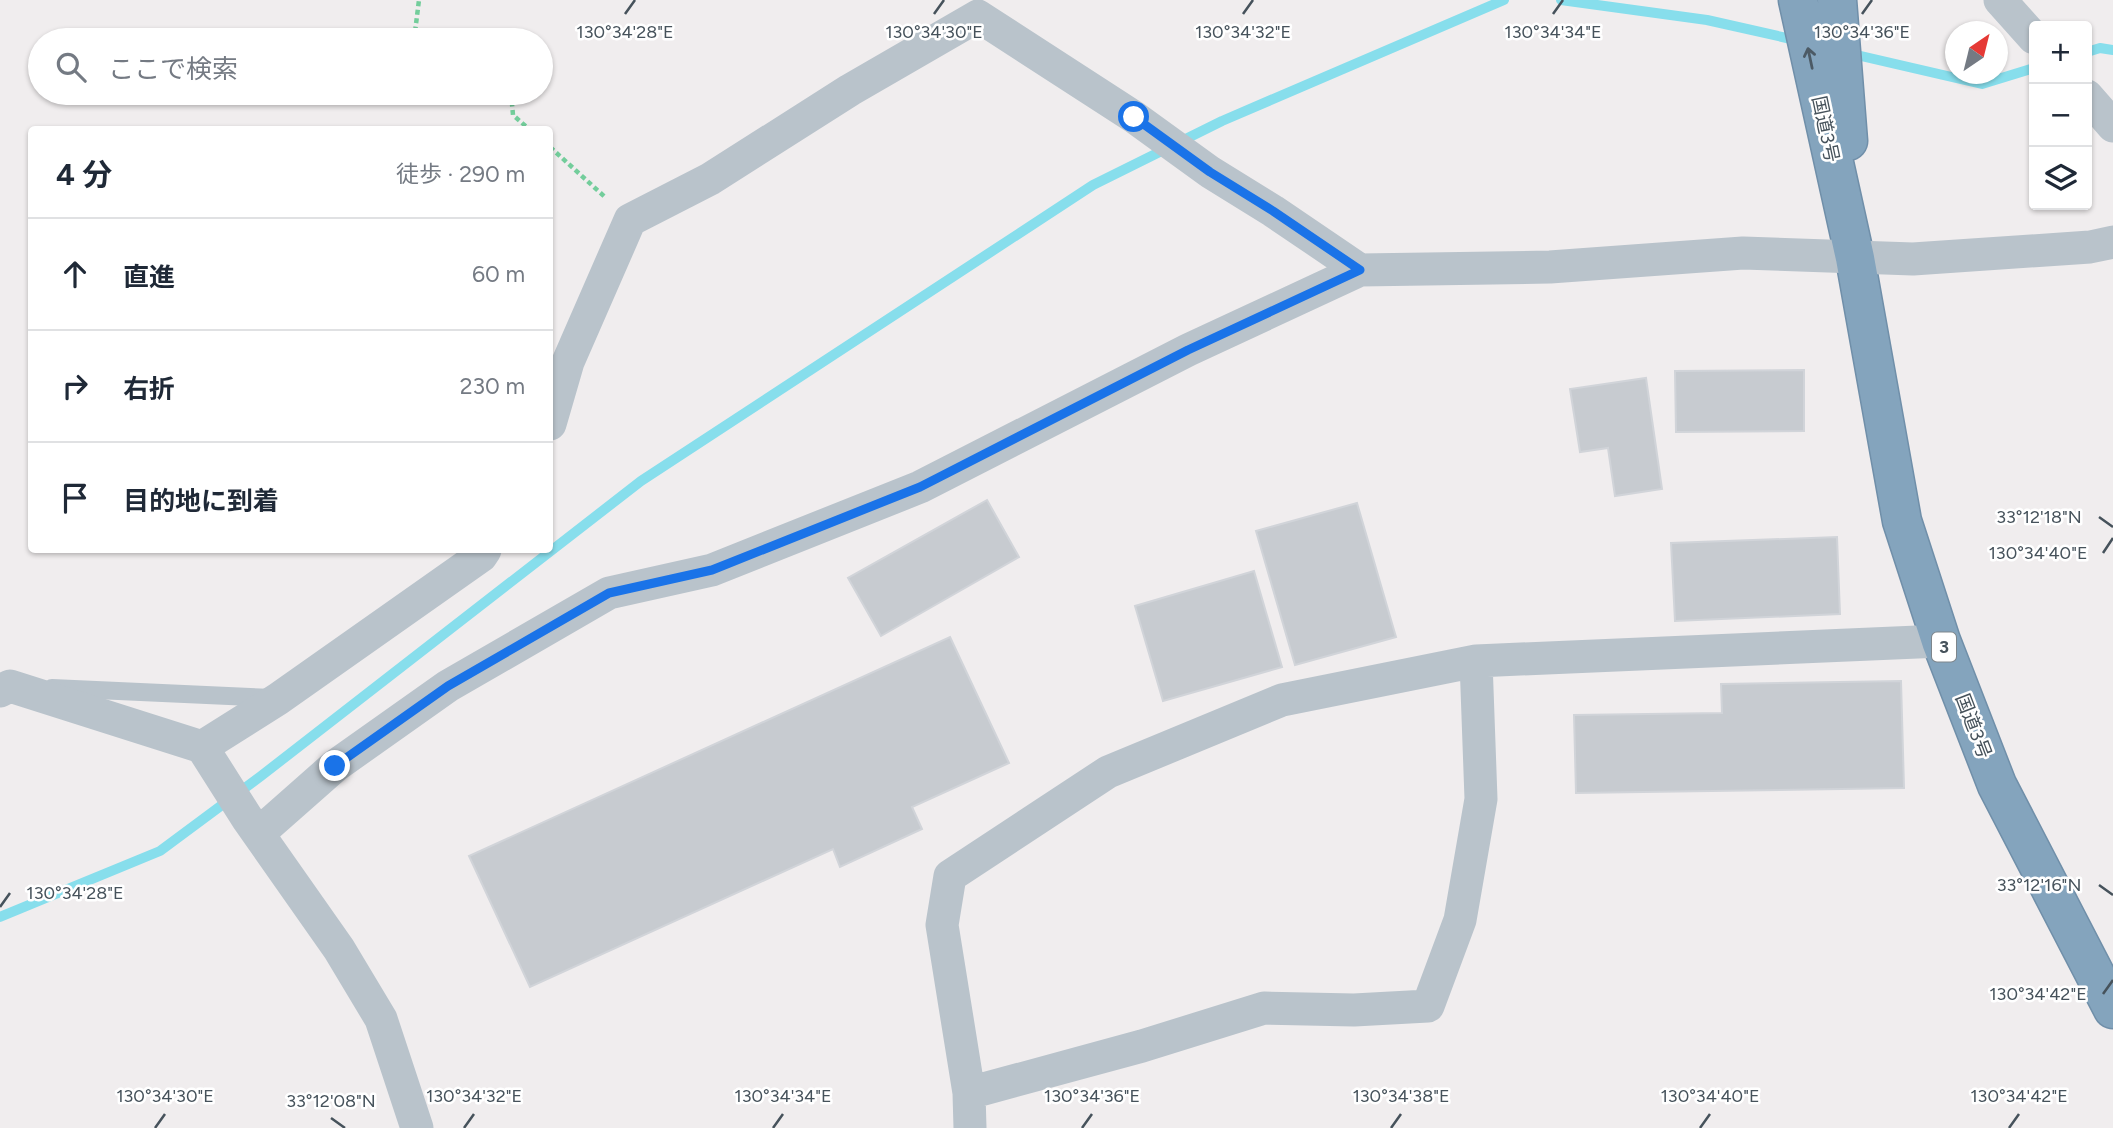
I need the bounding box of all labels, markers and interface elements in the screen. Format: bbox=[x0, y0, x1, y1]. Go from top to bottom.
text: 130°34'28"E bbox=[576, 21, 674, 43]
text: 130°34'30"E bbox=[885, 21, 983, 43]
text: 130°34'32"E bbox=[1195, 21, 1291, 43]
text: 130°34'34"E bbox=[1504, 21, 1602, 43]
text: 130°34'36"E bbox=[1814, 21, 1910, 43]
north arrow bbox=[1945, 21, 2008, 84]
map controls bbox=[2029, 21, 2092, 210]
button: + bbox=[2029, 21, 2092, 84]
search box bbox=[28, 28, 553, 105]
one-way arrow bbox=[1803, 47, 1817, 70]
icon: search bbox=[52, 48, 90, 86]
text: ここで検索 bbox=[108, 53, 238, 85]
button: − bbox=[2029, 84, 2092, 147]
street label: 国道3号 bbox=[1807, 94, 1844, 164]
route start bbox=[1118, 101, 1149, 132]
button: layers bbox=[2029, 147, 2092, 210]
text: 4 分 bbox=[56, 156, 112, 193]
text: 徒歩 · 290 m bbox=[396, 160, 525, 188]
icon: ahead bbox=[56, 255, 94, 293]
text: 60 m bbox=[472, 260, 525, 288]
text: 直進 bbox=[123, 261, 175, 293]
icon: right bbox=[56, 367, 94, 405]
text: 230 m bbox=[460, 372, 525, 400]
text: 右折 bbox=[123, 373, 175, 405]
icon: arrive bbox=[56, 479, 94, 517]
text: 目的地に到着 bbox=[123, 485, 279, 517]
text: 33°12'18"N bbox=[1996, 506, 2082, 528]
text: 130°34'40"E bbox=[1988, 542, 2088, 564]
road number: 3 bbox=[1932, 632, 1956, 662]
street label: 国道3号 bbox=[1951, 691, 1996, 762]
route end bbox=[319, 750, 350, 781]
text: 33°12'16"N bbox=[1997, 874, 2081, 896]
text: 130°34'28"E bbox=[26, 882, 124, 904]
text: 130°34'42"E bbox=[1989, 983, 2087, 1005]
text: 130°34'30"E bbox=[116, 1085, 214, 1107]
text: 130°34'32"E bbox=[426, 1085, 522, 1107]
text: 130°34'34"E bbox=[734, 1085, 832, 1107]
text: 130°34'36"E bbox=[1044, 1085, 1140, 1107]
text: 130°34'38"E bbox=[1352, 1085, 1450, 1107]
text: 130°34'40"E bbox=[1660, 1085, 1760, 1107]
text: 130°34'42"E bbox=[1970, 1085, 2068, 1107]
text: 33°12'08"N bbox=[286, 1090, 376, 1112]

